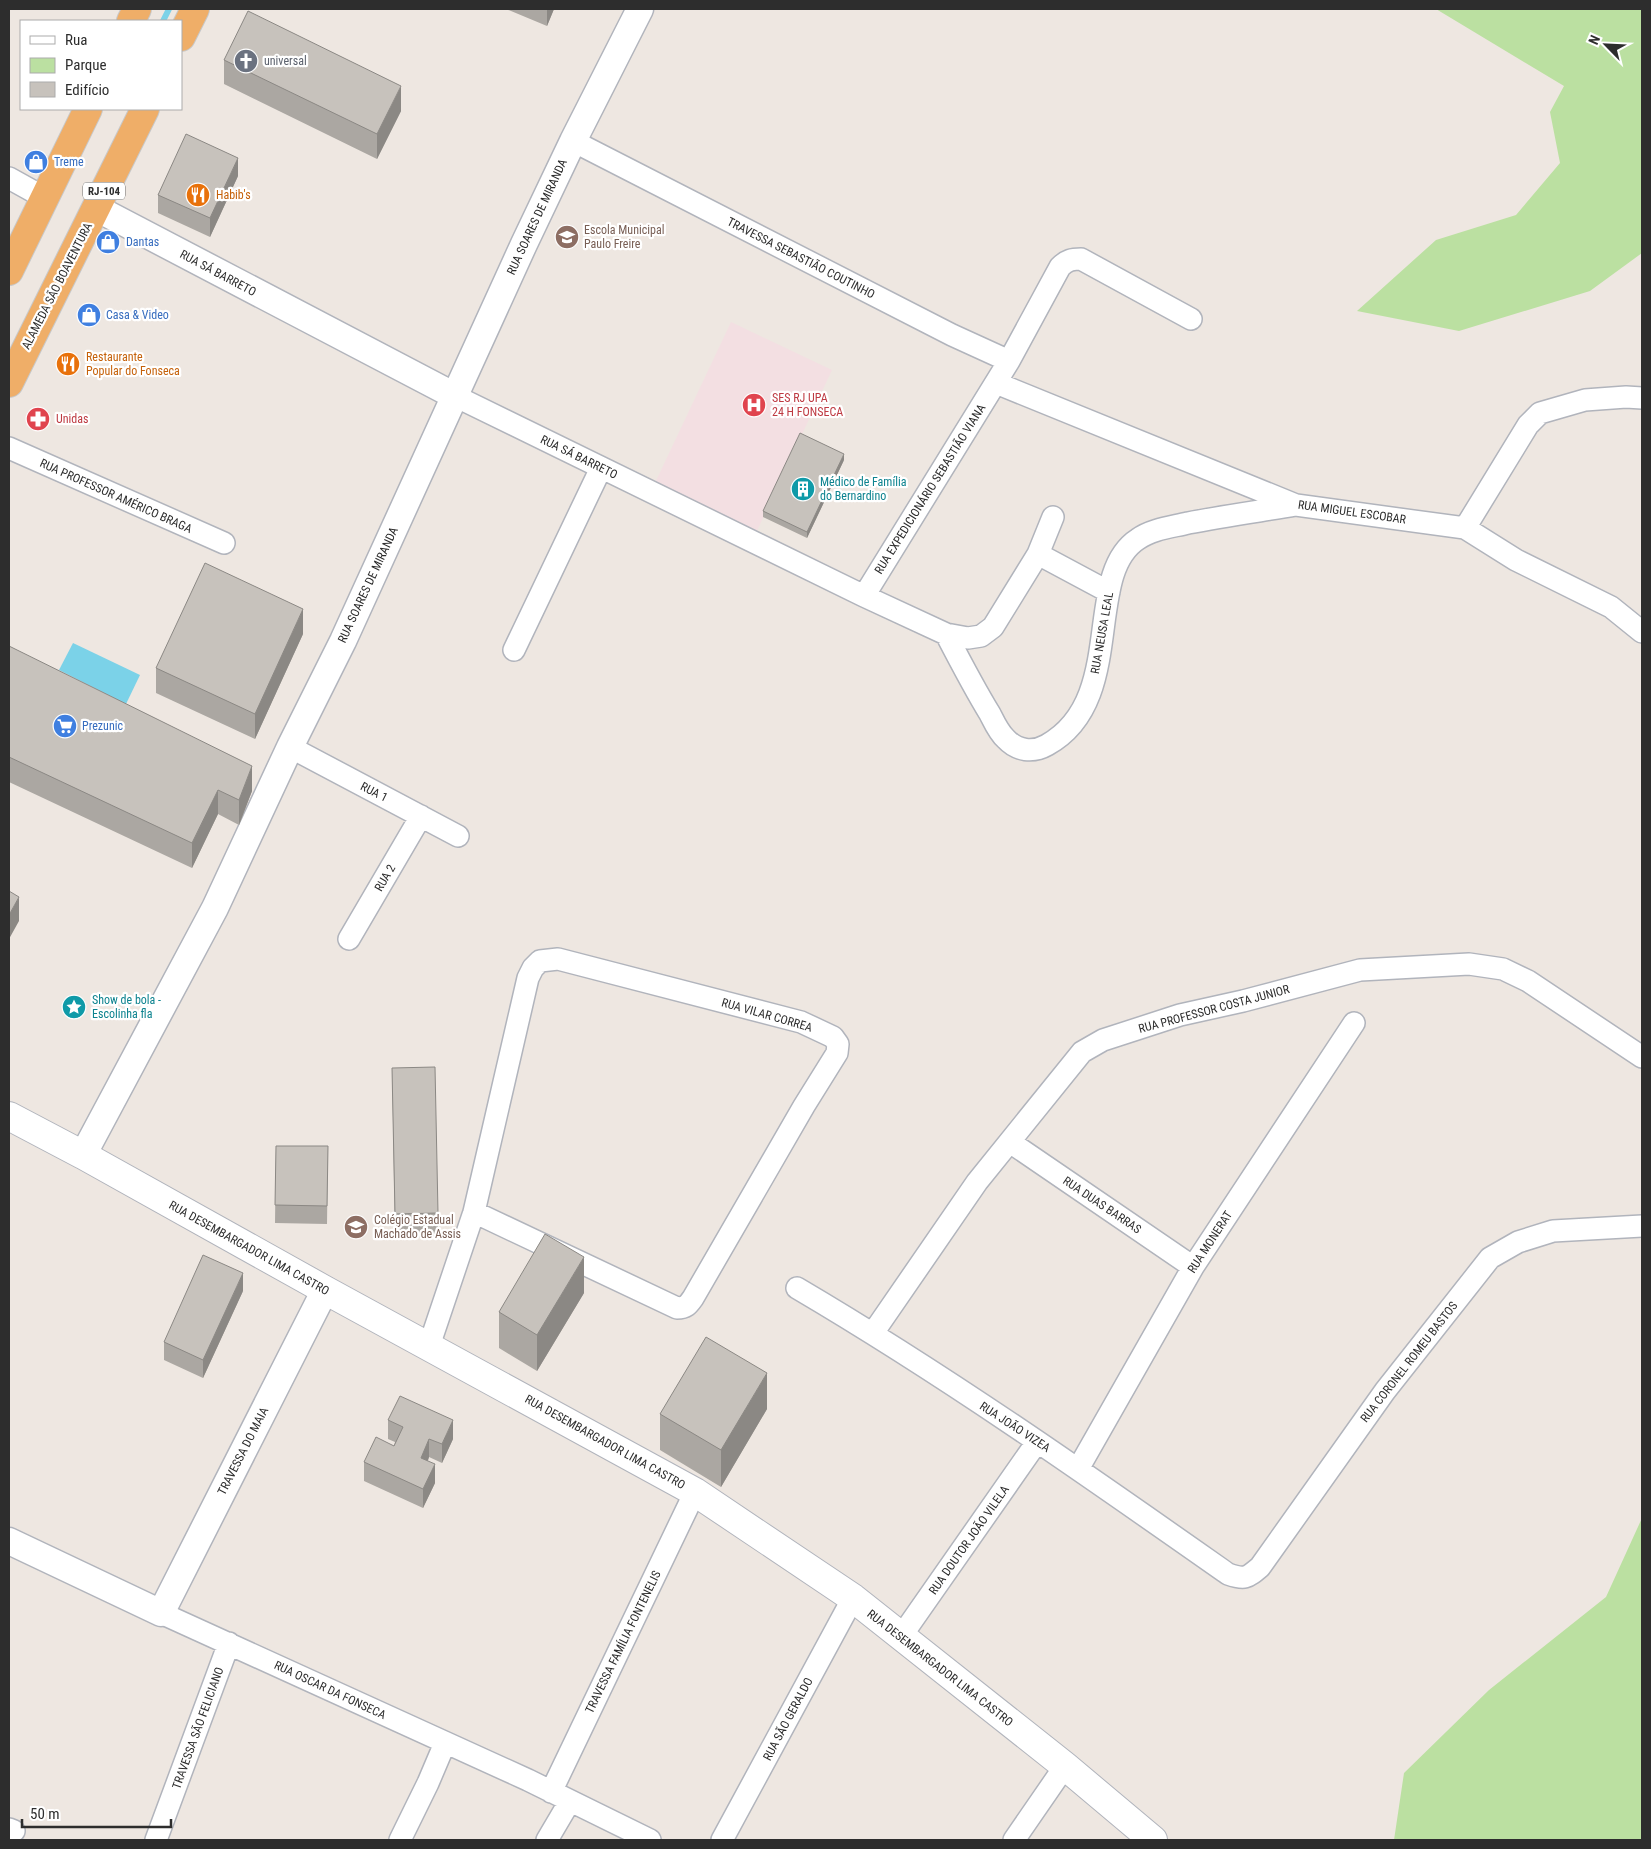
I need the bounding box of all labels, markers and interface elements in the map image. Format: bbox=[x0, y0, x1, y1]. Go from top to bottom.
legend bbox=[20, 20, 182, 110]
north arrow bbox=[1581, 20, 1631, 70]
text: Rua bbox=[65, 31, 87, 49]
text: N bbox=[1585, 33, 1603, 47]
church icon: universal bbox=[233, 48, 259, 74]
place label: universal bbox=[264, 54, 307, 68]
text: Parque bbox=[65, 56, 107, 74]
text: Edifício bbox=[65, 81, 109, 99]
shop icon: Treme bbox=[23, 149, 49, 175]
place label: Treme bbox=[54, 155, 84, 169]
street label: RUA SOARES DE MIRANDA bbox=[504, 157, 570, 277]
road number: RJ-104 bbox=[83, 182, 125, 200]
restaurant icon: Habib's bbox=[185, 182, 211, 208]
place label: Habib's bbox=[216, 188, 251, 202]
street label: TRAVESSA SEBASTIÃO COUTINHO bbox=[725, 213, 878, 301]
street label: ALAMEDA SÃO BOAVENTURA bbox=[17, 219, 95, 352]
place label: Escola Municipal Paulo Freire bbox=[584, 223, 664, 251]
school or university icon: Escola Municipal Paulo Freire bbox=[554, 224, 580, 250]
shop icon: Dantas bbox=[95, 229, 121, 255]
place label: Dantas bbox=[126, 235, 159, 249]
street label: RUA SÁ BARRETO bbox=[178, 246, 259, 299]
shop icon: Casa & Video bbox=[76, 302, 102, 328]
place label: Casa & Video bbox=[106, 308, 169, 322]
place label: Restaurante Popular do Fonseca bbox=[86, 350, 180, 378]
restaurant icon: Restaurante Popular do Fonseca bbox=[55, 351, 81, 377]
place label: SES RJ UPA 24 H FONSECA bbox=[772, 391, 843, 419]
hospital icon: SES RJ UPA 24 H FONSECA bbox=[741, 392, 767, 418]
street label: RUA EXPEDICIONÁRIO SEBASTIÃO VIANA bbox=[870, 400, 988, 577]
pharmacy icon: Unidas bbox=[25, 406, 51, 432]
place label: Unidas bbox=[56, 412, 88, 426]
street label: RUA SÁ BARRETO bbox=[538, 431, 620, 482]
street label: RUA PROFESSOR AMÉRICO BRAGA bbox=[38, 455, 195, 536]
place label: Médico de Família do Bernardino bbox=[820, 475, 907, 503]
building icon: Médico de Família do Bernardino bbox=[790, 476, 816, 502]
street label: RUA MIGUEL ESCOBAR bbox=[1297, 497, 1408, 527]
street label: RUA SOARES DE MIRANDA bbox=[335, 525, 401, 645]
street label: RUA NEUSA LEAL bbox=[1088, 591, 1116, 675]
supermarket icon: Prezunic bbox=[52, 713, 78, 739]
place label: Prezunic bbox=[82, 719, 123, 733]
street label: RUA 1 bbox=[358, 779, 390, 805]
street label: RUA 2 bbox=[372, 862, 398, 894]
street label: RUA PROFESSOR COSTA JUNIOR bbox=[1137, 982, 1292, 1036]
place label: Show de bola - Escolinha fla bbox=[92, 993, 161, 1021]
place icon: Show de bola - Escolinha fla bbox=[61, 994, 87, 1020]
street label: RUA VILAR CORREA bbox=[720, 995, 814, 1035]
street label: RUA DUAS BARRAS bbox=[1060, 1174, 1144, 1236]
street label: RUA DESEMBARGADOR LIMA CASTRO bbox=[166, 1198, 332, 1298]
street label: RUA MONERAT bbox=[1185, 1208, 1235, 1276]
place label: Colégio Estadual Machado de Assis bbox=[374, 1213, 461, 1241]
school or university icon: Colégio Estadual Machado de Assis bbox=[343, 1214, 369, 1240]
street label: RUA CORONEL ROMEU BASTOS bbox=[1357, 1299, 1461, 1425]
street label: RUA DESEMBARGADOR LIMA CASTRO bbox=[522, 1392, 688, 1492]
street label: RUA JOÃO VIZEA bbox=[977, 1397, 1054, 1455]
street label: TRAVESSA DO MAIA bbox=[215, 1405, 271, 1497]
street label: RUA DOUTOR JOÃO VILELA bbox=[924, 1482, 1012, 1597]
street label: TRAVESSA FAMÍLIA FONTENELIS bbox=[581, 1568, 664, 1716]
street label: RUA DESEMBARGADOR LIMA CASTRO bbox=[864, 1607, 1016, 1729]
street label: RUA OSCAR DA FONSECA bbox=[272, 1658, 388, 1722]
street label: TRAVESSA SÃO FELICIANO bbox=[168, 1664, 227, 1791]
street label: RUA SÃO GERALDO bbox=[759, 1674, 816, 1763]
scale bar bbox=[22, 1796, 171, 1828]
text: 50 m bbox=[30, 1805, 60, 1823]

